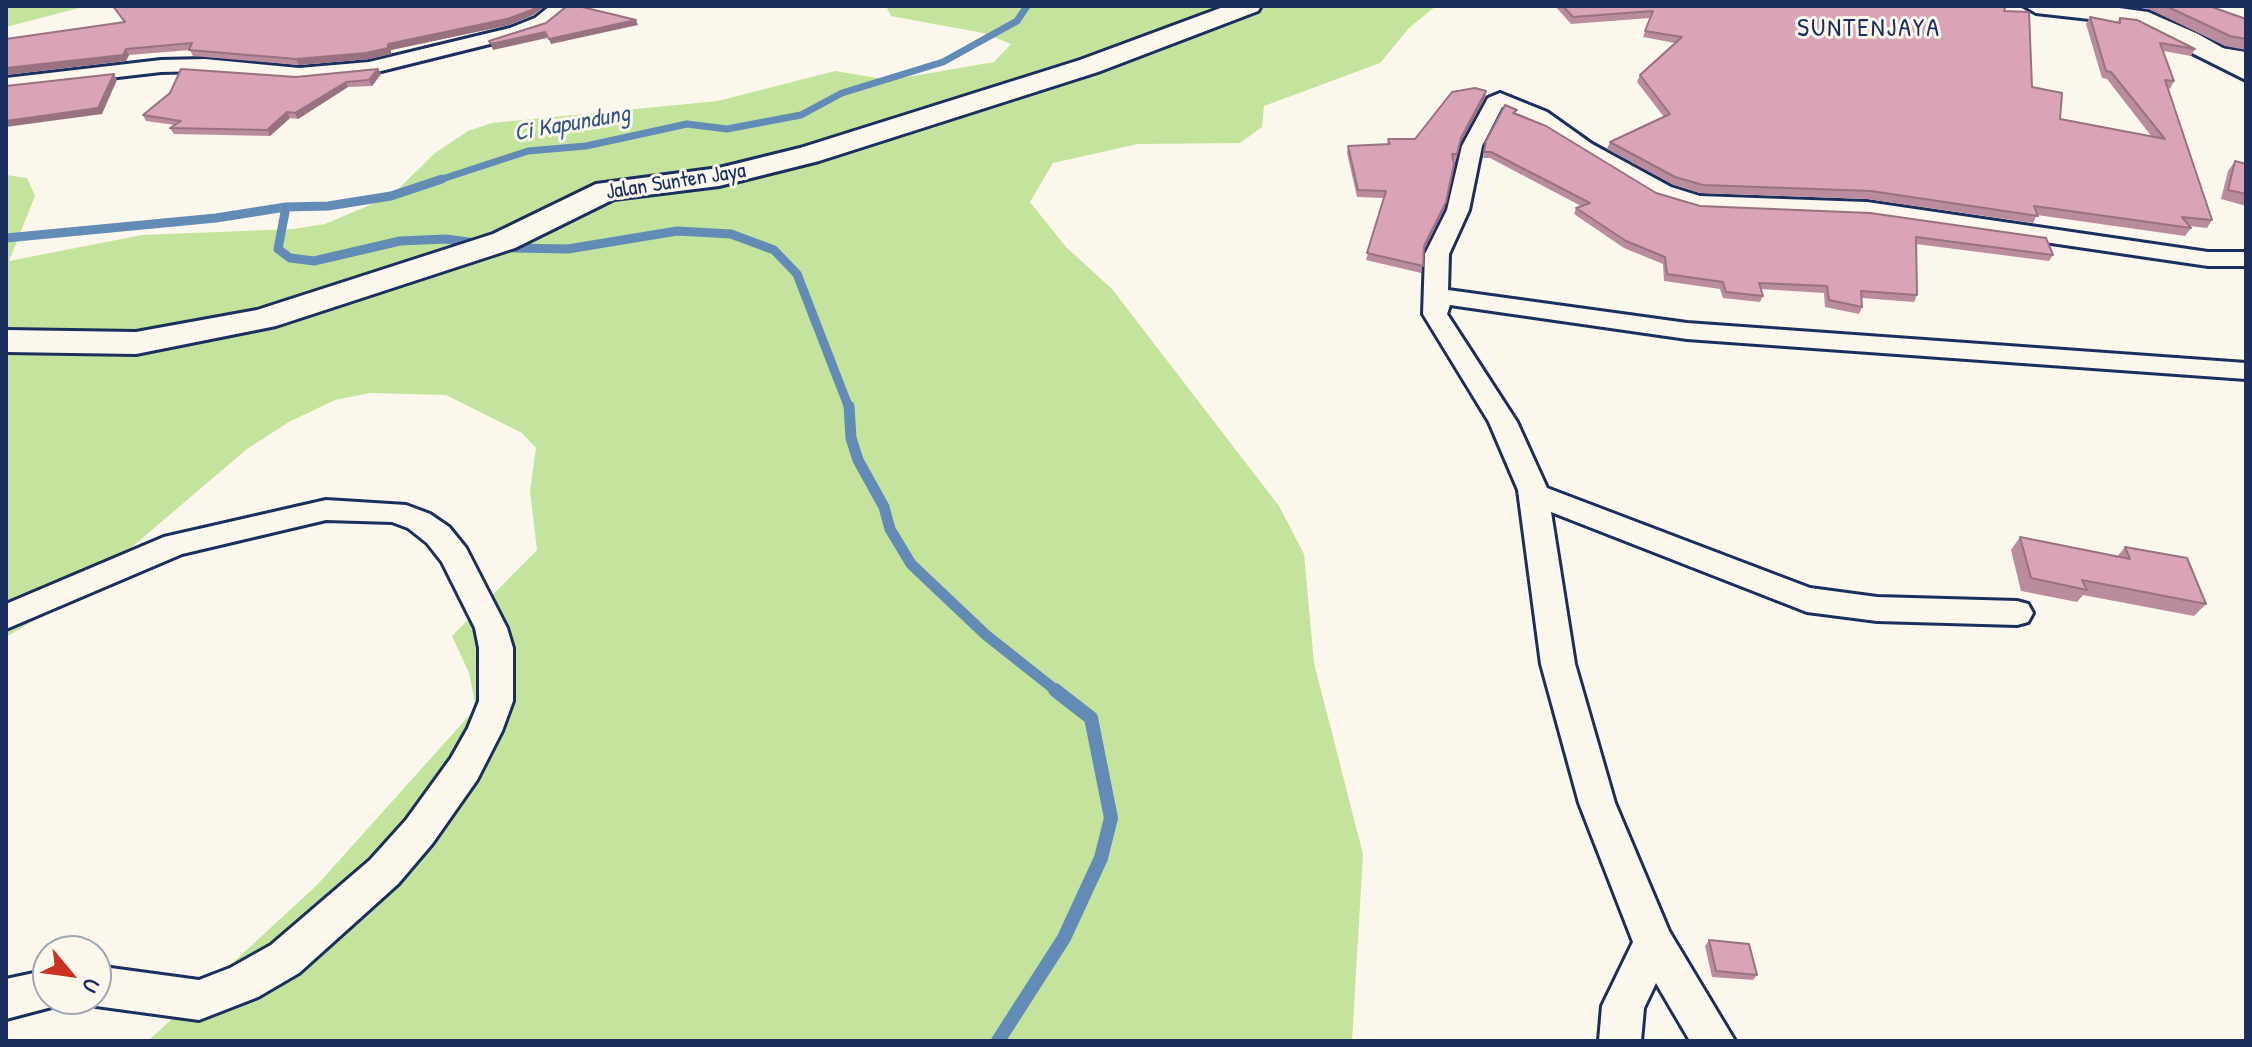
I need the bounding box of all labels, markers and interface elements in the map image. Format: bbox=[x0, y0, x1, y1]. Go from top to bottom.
district label: SUNTENJAYA bbox=[1797, 13, 1941, 45]
water label: Ci Kapundung bbox=[512, 100, 632, 148]
street label: Jalan Sunten Jaya bbox=[604, 158, 748, 206]
north arrow bbox=[32, 935, 112, 1015]
text: U bbox=[75, 973, 107, 998]

